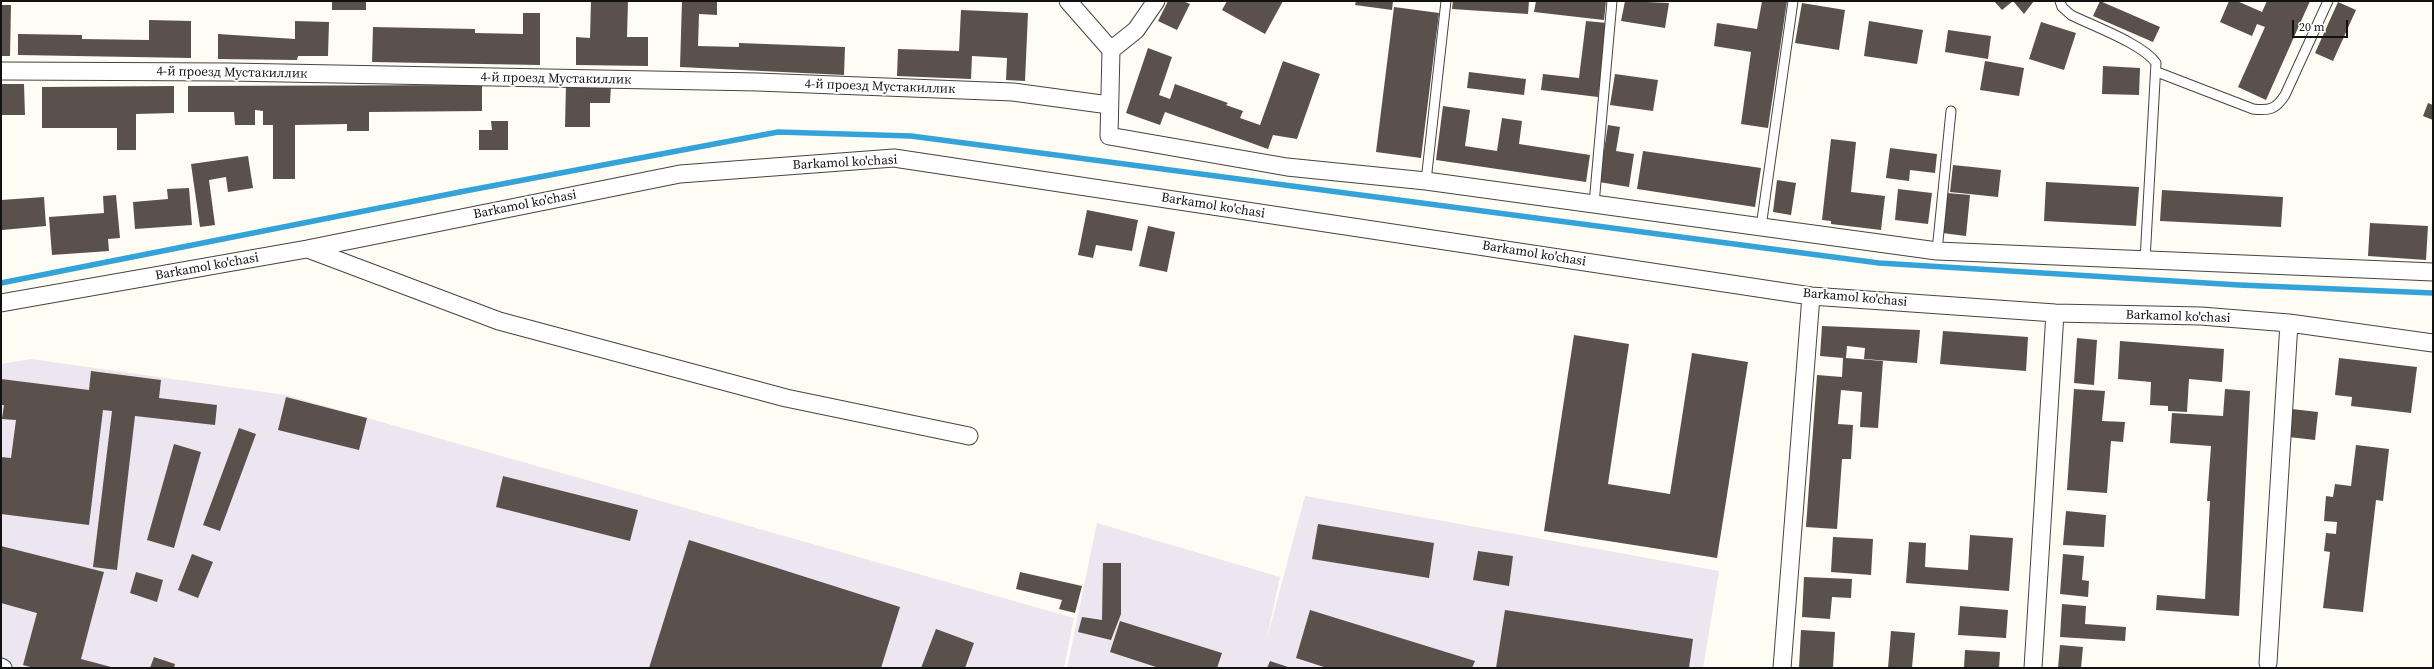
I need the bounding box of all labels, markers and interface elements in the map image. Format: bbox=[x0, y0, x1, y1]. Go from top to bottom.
scale bar bbox=[2294, 12, 2350, 38]
text: 20 m bbox=[2299, 19, 2325, 35]
street label: 4-й проезд Мустакиллик bbox=[157, 64, 307, 82]
street label: 4-й проезд Мустакиллик bbox=[481, 70, 631, 88]
street label: 4-й проезд Мустакиллик bbox=[804, 77, 956, 97]
street label: Barkamol ko'chasi bbox=[792, 152, 898, 174]
street label: Barkamol ko'chasi bbox=[472, 187, 578, 223]
street label: Barkamol ko'chasi bbox=[1160, 190, 1266, 222]
street label: Barkamol ko'chasi bbox=[1481, 238, 1587, 270]
street label: Barkamol ko'chasi bbox=[154, 250, 260, 284]
street label: Barkamol ko'chasi bbox=[1802, 286, 1908, 310]
street label: Barkamol ko'chasi bbox=[2125, 307, 2231, 327]

